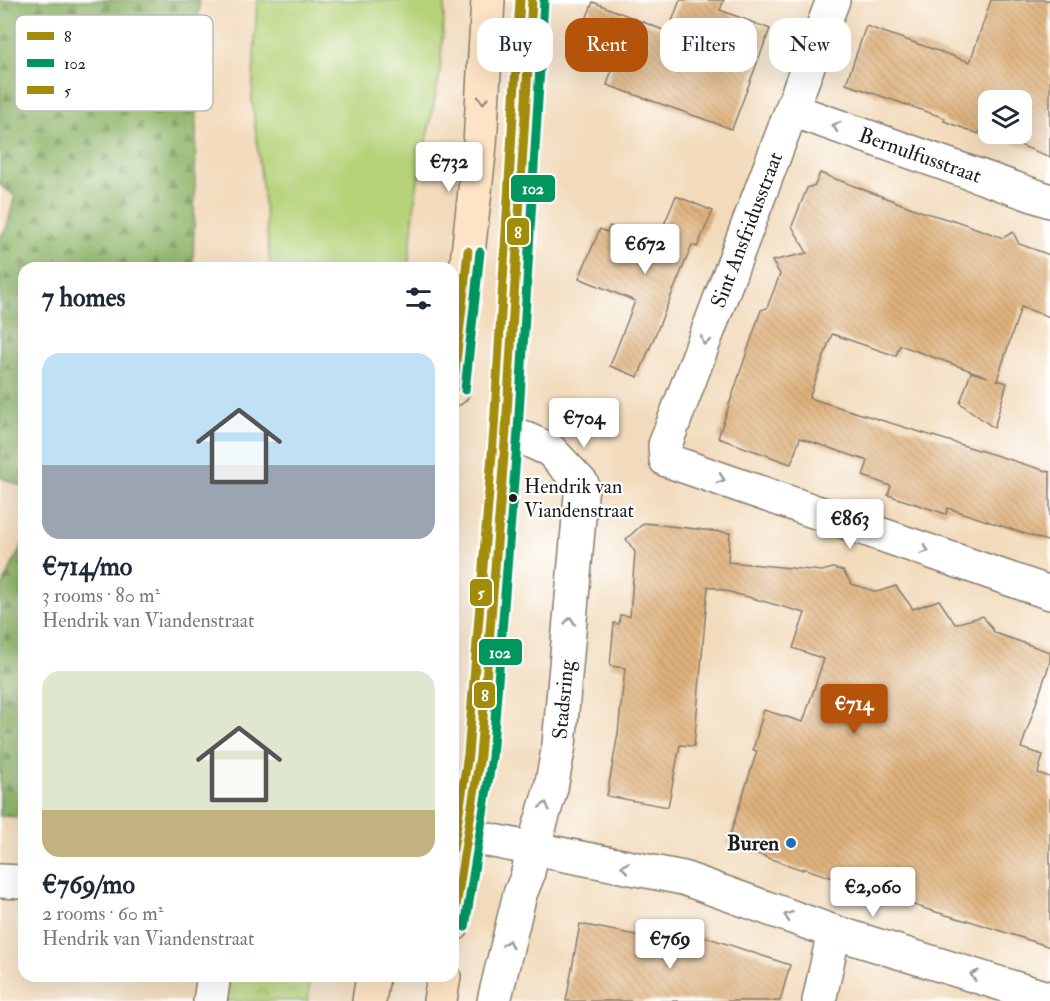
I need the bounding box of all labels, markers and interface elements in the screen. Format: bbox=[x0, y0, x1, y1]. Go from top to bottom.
legend bbox=[15, 15, 213, 111]
chip: Buy bbox=[477, 18, 553, 72]
chip: Rent bbox=[565, 18, 648, 72]
chip: Filters bbox=[660, 18, 757, 72]
chip: New bbox=[769, 18, 851, 72]
text: 8 bbox=[64, 27, 72, 47]
text: 102 bbox=[64, 54, 86, 74]
text: 5 bbox=[64, 81, 71, 101]
map controls bbox=[978, 90, 1032, 144]
button: layers bbox=[978, 90, 1032, 144]
one-way arrow bbox=[476, 96, 489, 105]
one-way arrow bbox=[831, 120, 842, 133]
street label: Bernulfusstraat bbox=[855, 121, 985, 189]
pin: €732 bbox=[413, 142, 485, 193]
street label: Sint Ansfridusstraat bbox=[705, 148, 789, 312]
text: €732 bbox=[430, 149, 468, 174]
line badge: 102 bbox=[510, 174, 556, 203]
text: 102 bbox=[522, 179, 544, 199]
line badge: 8 bbox=[506, 217, 530, 246]
text: 8 bbox=[514, 223, 522, 243]
pin: €672 bbox=[609, 224, 681, 275]
text: €672 bbox=[624, 231, 666, 256]
text: 7 homes bbox=[42, 282, 125, 314]
icon: filters bbox=[402, 282, 435, 315]
one-way arrow bbox=[699, 336, 712, 346]
icon: home bbox=[185, 392, 293, 500]
pin: €704 bbox=[548, 398, 620, 449]
text: €704 bbox=[563, 405, 605, 430]
one-way arrow bbox=[715, 472, 726, 484]
place label: Hendrik van Viandenstraat bbox=[524, 474, 635, 523]
marker: Hendrik van Viandenstraat bbox=[507, 492, 519, 504]
pin: €863 bbox=[814, 499, 886, 550]
text: €863 bbox=[831, 506, 869, 531]
one-way arrow bbox=[919, 542, 930, 555]
text: €714/mo bbox=[42, 551, 132, 583]
line badge: 5 bbox=[469, 578, 493, 607]
text: 3 rooms · 80 m² bbox=[42, 583, 160, 608]
text: 5 bbox=[477, 583, 485, 603]
text: Hendrik van Viandenstraat bbox=[42, 608, 255, 633]
one-way arrow bbox=[563, 617, 576, 626]
line badge: 102 bbox=[478, 638, 523, 666]
text: 102 bbox=[489, 643, 511, 663]
street label: Stadsring bbox=[546, 658, 580, 740]
line badge: 8 bbox=[473, 681, 496, 709]
pin: €714 bbox=[818, 684, 890, 735]
text: 8 bbox=[481, 686, 489, 706]
text: €714 bbox=[835, 691, 873, 716]
icon: home bbox=[185, 710, 293, 818]
one-way arrow bbox=[538, 802, 550, 812]
place label: Buren bbox=[727, 830, 779, 857]
marker: Buren bbox=[784, 836, 798, 850]
one-way arrow bbox=[621, 861, 631, 874]
pin: €2,060 bbox=[824, 867, 922, 918]
text: €769/mo bbox=[42, 869, 135, 901]
text: €2,060 bbox=[844, 874, 902, 899]
text: 2 rooms · 60 m² bbox=[42, 901, 163, 926]
one-way arrow bbox=[783, 910, 794, 923]
pin: €769 bbox=[634, 919, 706, 970]
text: Hendrik van Viandenstraat bbox=[42, 926, 255, 951]
text: €769 bbox=[649, 926, 691, 951]
one-way arrow bbox=[500, 939, 513, 949]
one-way arrow bbox=[969, 970, 980, 982]

